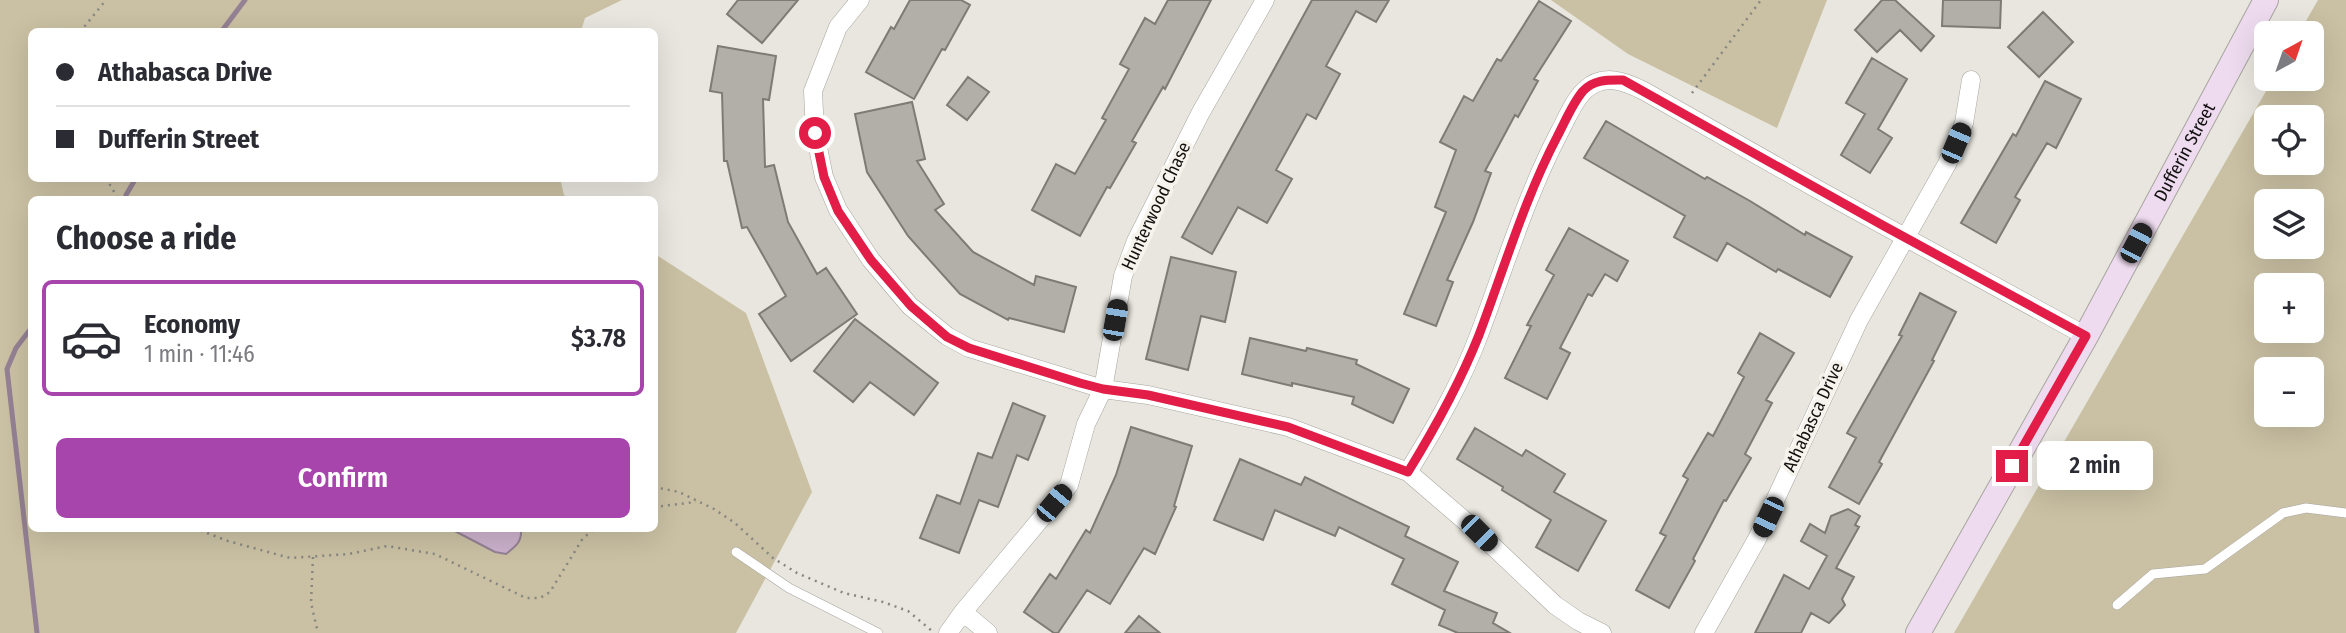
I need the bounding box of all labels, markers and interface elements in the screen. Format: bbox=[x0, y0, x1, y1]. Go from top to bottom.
north arrow bbox=[2254, 21, 2324, 91]
map controls bbox=[2254, 21, 2324, 427]
text: Athabasca Drive bbox=[98, 57, 272, 88]
street label: Dufferin Street bbox=[2149, 99, 2220, 205]
button: locate bbox=[2254, 105, 2324, 175]
route start bbox=[799, 117, 831, 149]
car bbox=[1939, 120, 1974, 166]
text: Dufferin Street bbox=[98, 124, 259, 155]
street label: Hunterwood Chase bbox=[1117, 138, 1195, 274]
button: layers bbox=[2254, 189, 2324, 259]
text: Choose a ride bbox=[56, 219, 237, 257]
car bbox=[2117, 220, 2156, 266]
button: + bbox=[2254, 273, 2324, 343]
car bbox=[1102, 297, 1129, 343]
icon: car bbox=[60, 307, 123, 370]
text: Economy bbox=[144, 309, 240, 340]
text: $3.78 bbox=[571, 323, 626, 354]
text: 1 min · 11:46 bbox=[144, 340, 255, 368]
button: − bbox=[2254, 357, 2324, 427]
street label: Athabasca Drive bbox=[1778, 359, 1848, 475]
button: Confirm bbox=[56, 438, 630, 518]
callout: 2 min bbox=[2036, 442, 2152, 490]
route end bbox=[1996, 450, 2028, 482]
text: 2 min bbox=[2069, 451, 2121, 479]
car bbox=[1033, 480, 1076, 526]
car bbox=[1750, 494, 1787, 540]
car bbox=[1457, 511, 1502, 555]

